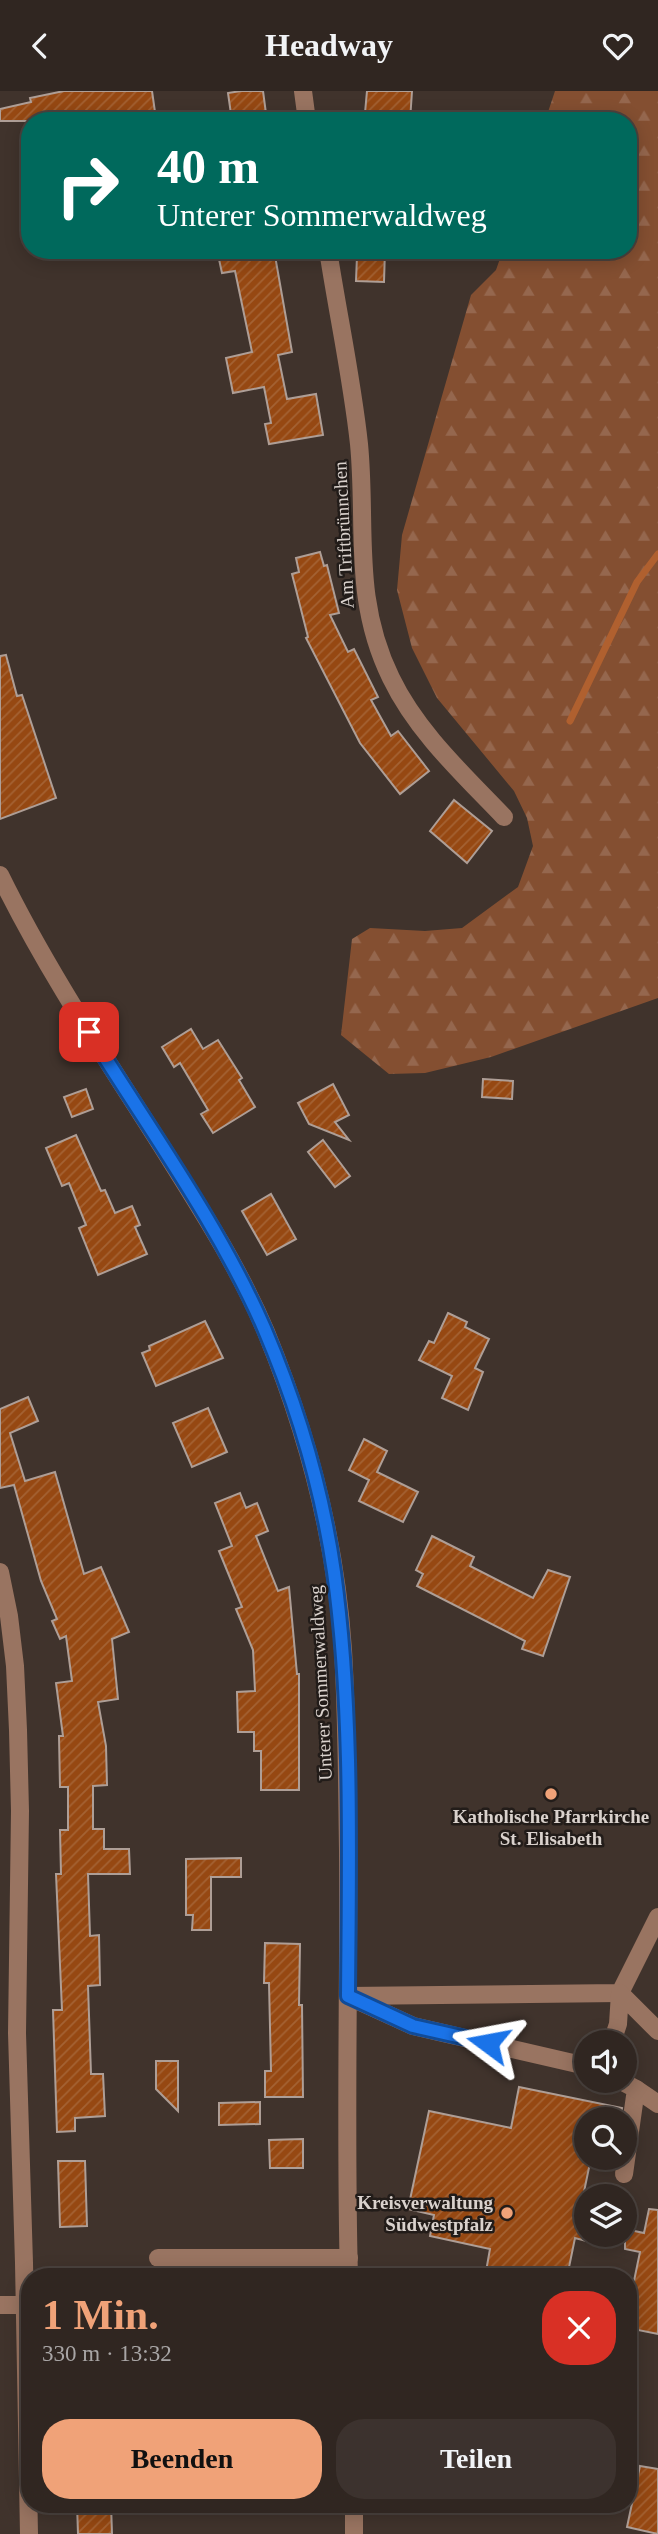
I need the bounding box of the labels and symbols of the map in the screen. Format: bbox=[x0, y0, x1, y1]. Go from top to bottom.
street label: Am Triftbrünnchen bbox=[329, 460, 358, 609]
pin bbox=[59, 1002, 119, 1062]
street label: Unterer Sommerwaldweg bbox=[305, 1584, 336, 1781]
marker: Katholische Pfarrkirche St. Elisabeth bbox=[543, 1786, 559, 1802]
place label: Katholische Pfarrkirche St. Elisabeth bbox=[453, 1806, 649, 1849]
position arrow bbox=[451, 2006, 525, 2080]
place label: Kreisverwaltung Südwestpfalz bbox=[357, 2192, 494, 2235]
marker: Kreisverwaltung Südwestpfalz bbox=[499, 2205, 515, 2221]

